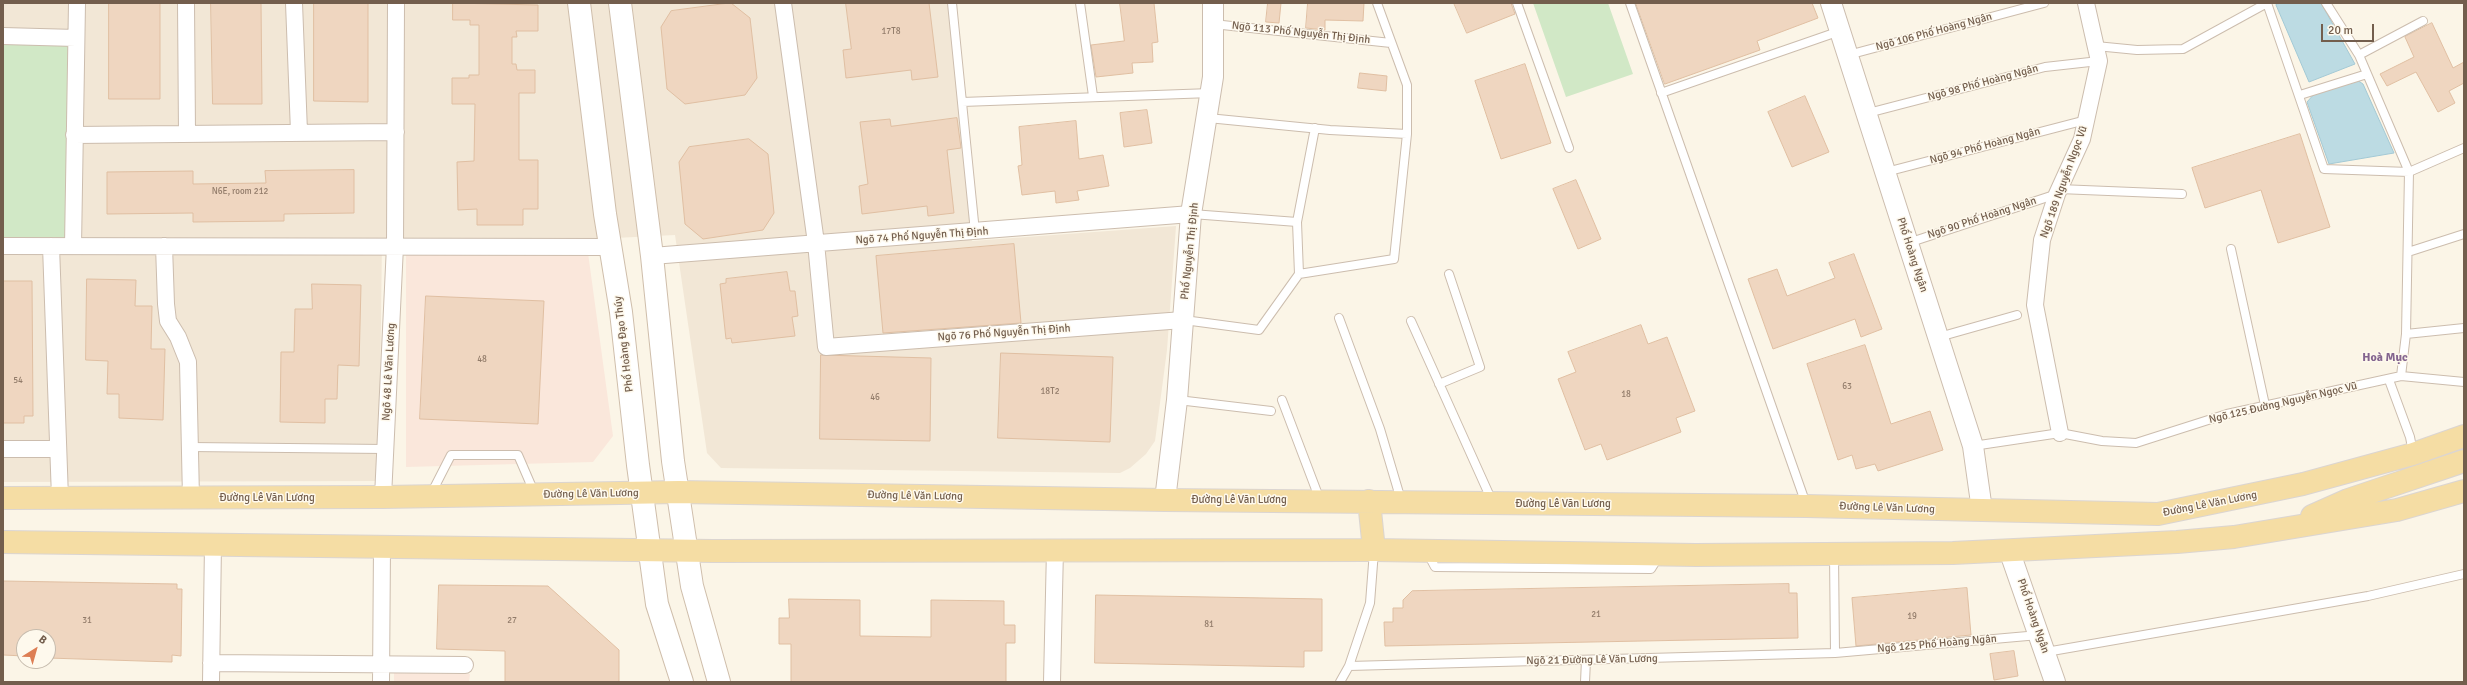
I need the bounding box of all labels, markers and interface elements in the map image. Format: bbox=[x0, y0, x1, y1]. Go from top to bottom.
street label: Ngõ 106 Phố Hoàng Ngân bbox=[1874, 10, 1994, 54]
scale bar bbox=[2323, 16, 2376, 42]
street label: Ngõ 113 Phố Nguyễn Thị Định bbox=[1231, 19, 1371, 47]
text: 20 m bbox=[2328, 23, 2353, 38]
house number: 17T8 bbox=[881, 27, 901, 37]
street label: Ngõ 98 Phố Hoàng Ngân bbox=[1926, 62, 2040, 104]
street label: Ngõ 189 Nguyễn Ngọc Vũ bbox=[2038, 124, 2090, 240]
street label: Ngõ 94 Phố Hoàng Ngân bbox=[1928, 125, 2042, 167]
house number: N6E, room 212 bbox=[212, 187, 268, 197]
street label: Ngõ 90 Phố Hoàng Ngân bbox=[1926, 194, 2038, 242]
street label: Phố Nguyễn Thị Định bbox=[1178, 202, 1202, 300]
street label: Phố Hoàng Ngân bbox=[1894, 216, 1930, 294]
street label: Ngõ 74 Phố Nguyễn Thị Định bbox=[855, 225, 989, 247]
street label: Phố Hoàng Đạo Thúy bbox=[612, 295, 636, 393]
street label: Ngõ 76 Phố Nguyễn Thị Định bbox=[937, 322, 1071, 344]
street label: Ngõ 48 Lê Văn Lương bbox=[380, 323, 398, 421]
district label: Hoà Mục bbox=[2362, 351, 2408, 365]
house number: 48 bbox=[477, 355, 487, 365]
house number: 54 bbox=[13, 376, 23, 386]
street label: Ngõ 125 Đường Nguyễn Ngọc Vũ bbox=[2208, 379, 2358, 427]
house number: 63 bbox=[1842, 382, 1852, 392]
house number: 18T2 bbox=[1040, 387, 1060, 397]
house number: 18 bbox=[1621, 390, 1631, 400]
house number: 46 bbox=[870, 393, 880, 403]
street label: Đường Lê Văn Lương bbox=[543, 487, 639, 501]
street label: Đường Lê Văn Lương bbox=[2162, 488, 2258, 520]
street label: Đường Lê Văn Lương bbox=[867, 489, 963, 503]
street label: Đường Lê Văn Lương bbox=[219, 491, 315, 505]
street label: Đường Lê Văn Lương bbox=[1191, 493, 1287, 507]
street label: Đường Lê Văn Lương bbox=[1515, 497, 1611, 511]
street label: Đường Lê Văn Lương bbox=[1839, 500, 1935, 516]
street label: Phố Hoàng Ngân bbox=[2014, 577, 2052, 655]
house number: 21 bbox=[1591, 610, 1601, 620]
house number: 19 bbox=[1907, 612, 1917, 622]
house number: 31 bbox=[82, 616, 92, 626]
house number: 27 bbox=[507, 616, 517, 626]
house number: 81 bbox=[1204, 620, 1214, 630]
north arrow bbox=[16, 629, 56, 669]
street label: Ngõ 125 Phố Hoàng Ngân bbox=[1877, 632, 1997, 656]
text: B bbox=[36, 633, 50, 647]
street label: Ngõ 21 Đường Lê Văn Lương bbox=[1526, 652, 1658, 668]

